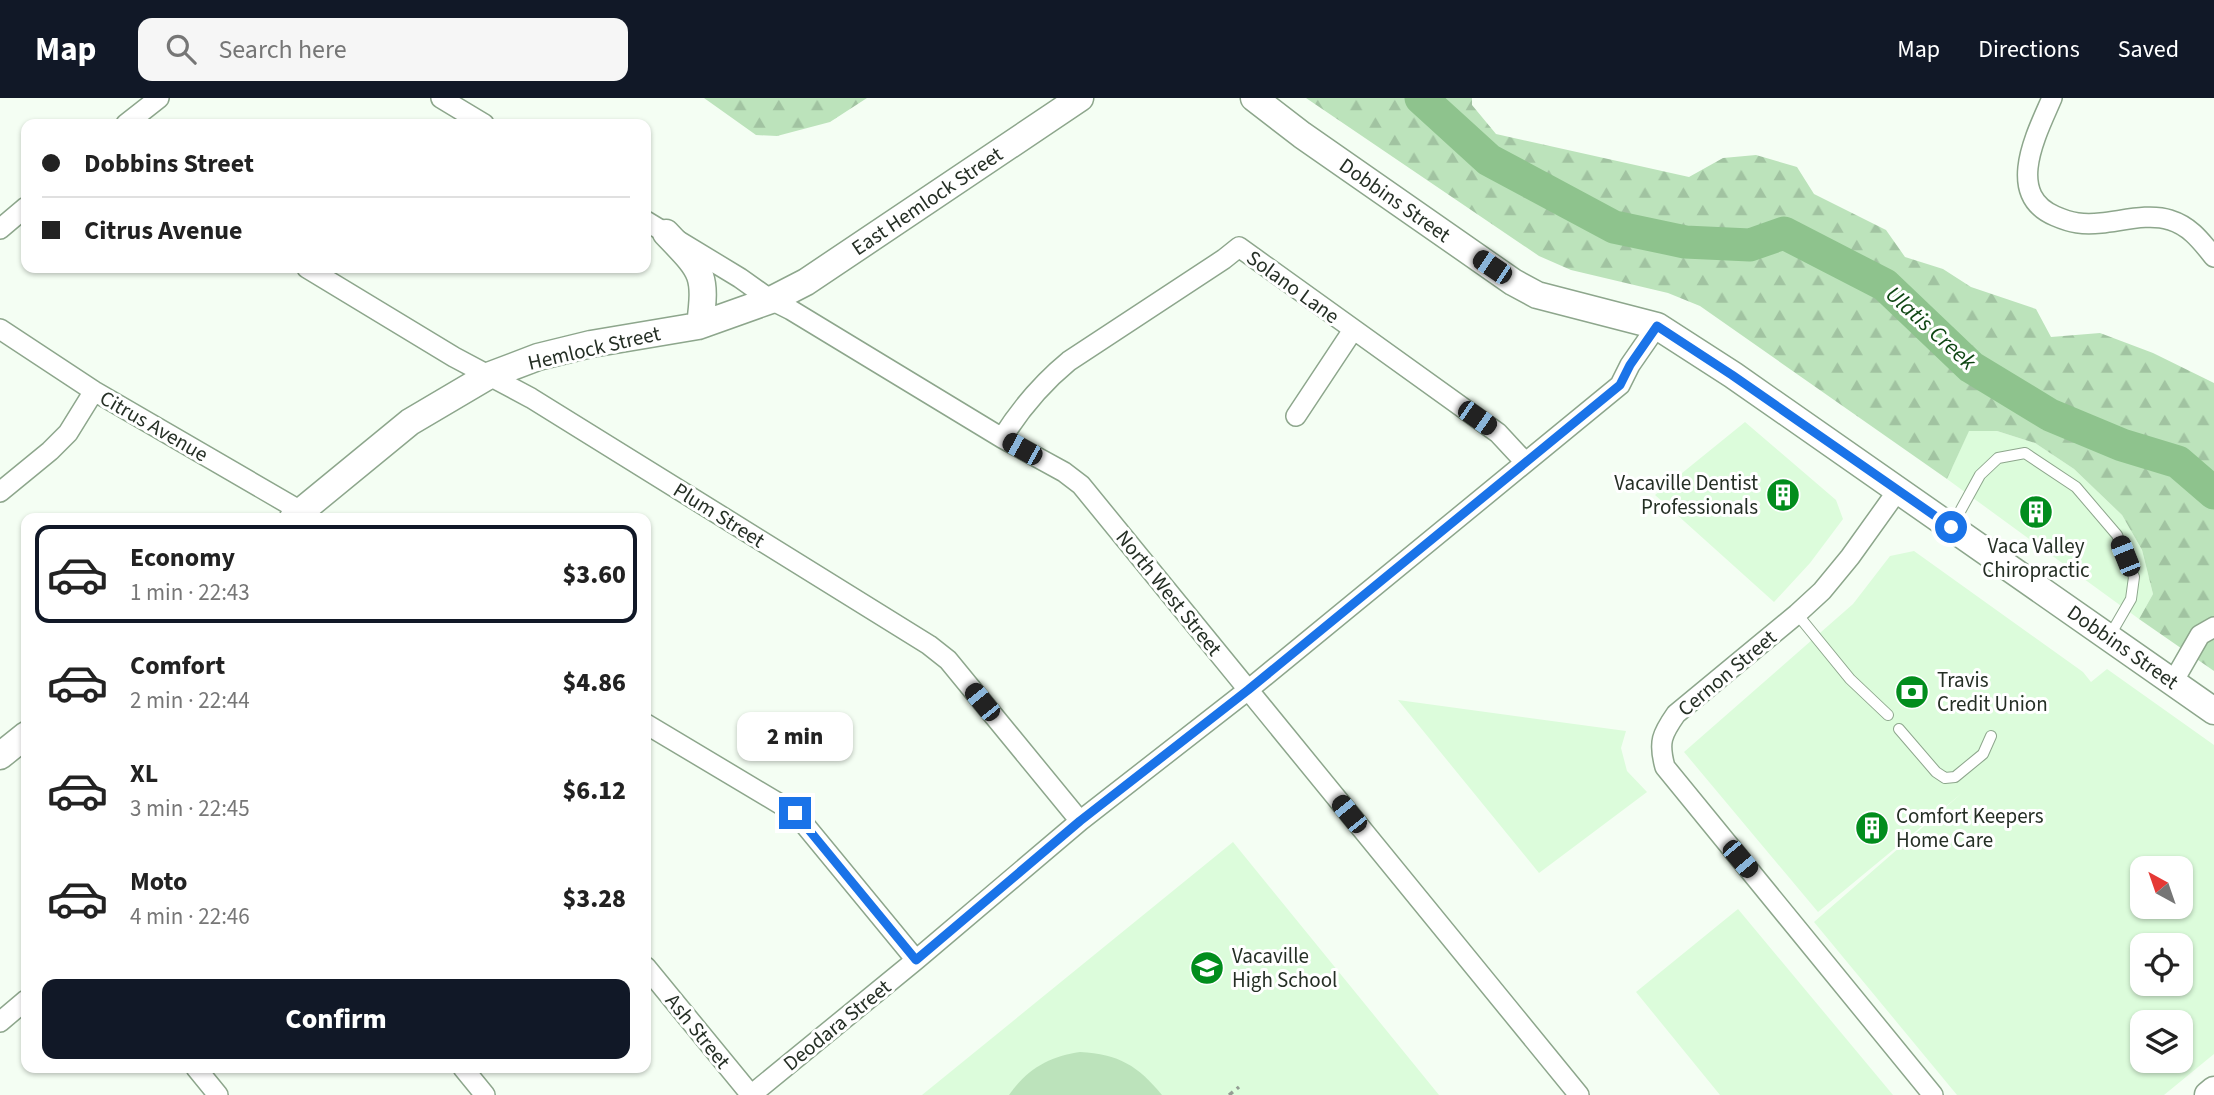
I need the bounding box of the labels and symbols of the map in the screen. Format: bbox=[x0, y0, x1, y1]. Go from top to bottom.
street label: East Hemlock Street bbox=[846, 139, 1008, 263]
street label: Dobbins Street bbox=[1333, 150, 1457, 250]
street label: Solano Lane bbox=[1240, 243, 1346, 331]
car bbox=[1469, 247, 1516, 287]
water label: Ulatis Creek bbox=[1878, 278, 1985, 379]
street label: Hemlock Street bbox=[525, 318, 663, 378]
street label: Citrus Avenue bbox=[94, 383, 214, 469]
car bbox=[1454, 397, 1501, 439]
car bbox=[999, 430, 1046, 468]
place label: Vacaville Dentist Professionals bbox=[1614, 468, 1758, 522]
street label: Plum Street bbox=[667, 475, 771, 555]
building icon: Vacaville Dentist Professionals bbox=[1764, 476, 1802, 514]
building icon: Vaca Valley Chiropractic bbox=[2017, 493, 2055, 531]
route start bbox=[1935, 511, 1967, 543]
street label: North West Street bbox=[1109, 524, 1229, 662]
place label: Vaca Valley Chiropractic bbox=[1982, 531, 2090, 585]
car bbox=[2108, 533, 2143, 579]
street label: Dobbins Street bbox=[2061, 597, 2185, 697]
street label: Cernon Street bbox=[1671, 623, 1783, 723]
place label: Travis Credit Union bbox=[1937, 665, 2048, 719]
bank icon: Travis Credit Union bbox=[1893, 673, 1931, 711]
car bbox=[961, 679, 1004, 725]
callout: 2 min bbox=[737, 712, 853, 760]
car bbox=[1328, 791, 1371, 837]
route end bbox=[779, 797, 811, 829]
place label: Comfort Keepers Home Care bbox=[1896, 801, 2044, 855]
building icon: Comfort Keepers Home Care bbox=[1853, 809, 1891, 847]
car bbox=[1719, 836, 1762, 882]
north arrow bbox=[2130, 856, 2193, 919]
place label: Vacaville High School bbox=[1232, 941, 1337, 995]
school or university icon: Vacaville High School bbox=[1188, 949, 1226, 987]
street label: Deodara Street bbox=[777, 972, 897, 1078]
street label: Ash Street bbox=[658, 987, 738, 1075]

